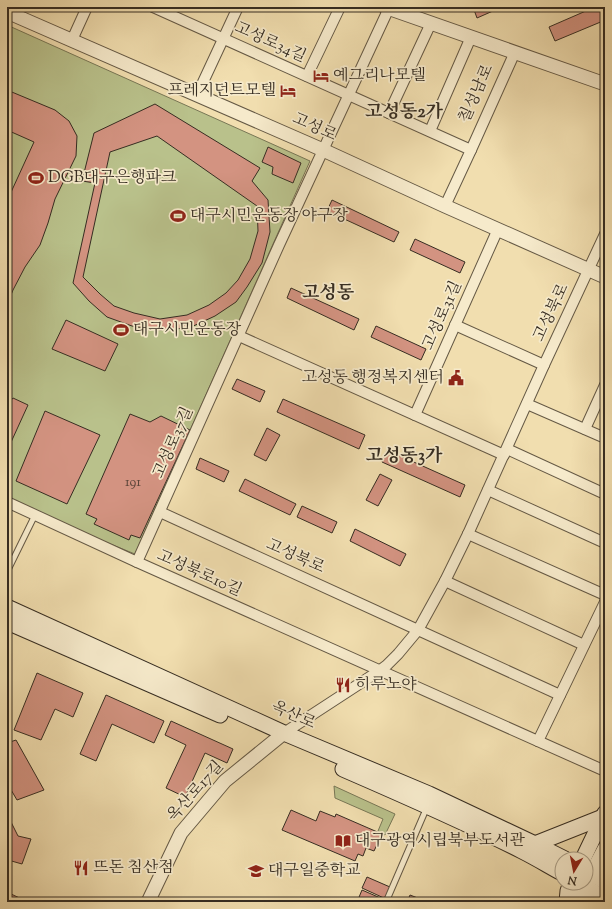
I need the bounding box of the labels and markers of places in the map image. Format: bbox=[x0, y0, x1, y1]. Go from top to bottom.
place label: 예그리나모텔 bbox=[333, 65, 426, 88]
hotel icon: 예그리나모텔 bbox=[312, 67, 330, 85]
place label: 프레지던트모텔 bbox=[168, 80, 276, 103]
hotel icon: 프레지던트모텔 bbox=[279, 82, 297, 100]
place label: DGB대구은행파크 bbox=[48, 167, 177, 190]
sports icon: DGB대구은행파크 bbox=[27, 169, 45, 187]
place label: 대구시민운동장 야구장 bbox=[190, 205, 349, 228]
sports icon: 대구시민운동장 야구장 bbox=[169, 207, 187, 225]
place label: 대구시민운동장 bbox=[133, 319, 242, 342]
sports icon: 대구시민운동장 bbox=[112, 321, 130, 339]
place label: 고성동 행정복지센터 bbox=[301, 367, 444, 390]
public building icon: 고성동 행정복지센터 bbox=[447, 369, 465, 387]
place label: 히루노야 bbox=[355, 674, 417, 697]
restaurant icon: 히루노야 bbox=[334, 676, 352, 694]
place label: 대구광역시립북부도서관 bbox=[355, 830, 526, 853]
library icon: 대구광역시립북부도서관 bbox=[334, 832, 352, 850]
place label: 뜨돈 침산점 bbox=[93, 857, 174, 880]
restaurant icon: 뜨돈 침산점 bbox=[72, 859, 90, 877]
place label: 대구일중학교 bbox=[268, 860, 361, 883]
school or university icon: 대구일중학교 bbox=[247, 862, 265, 880]

